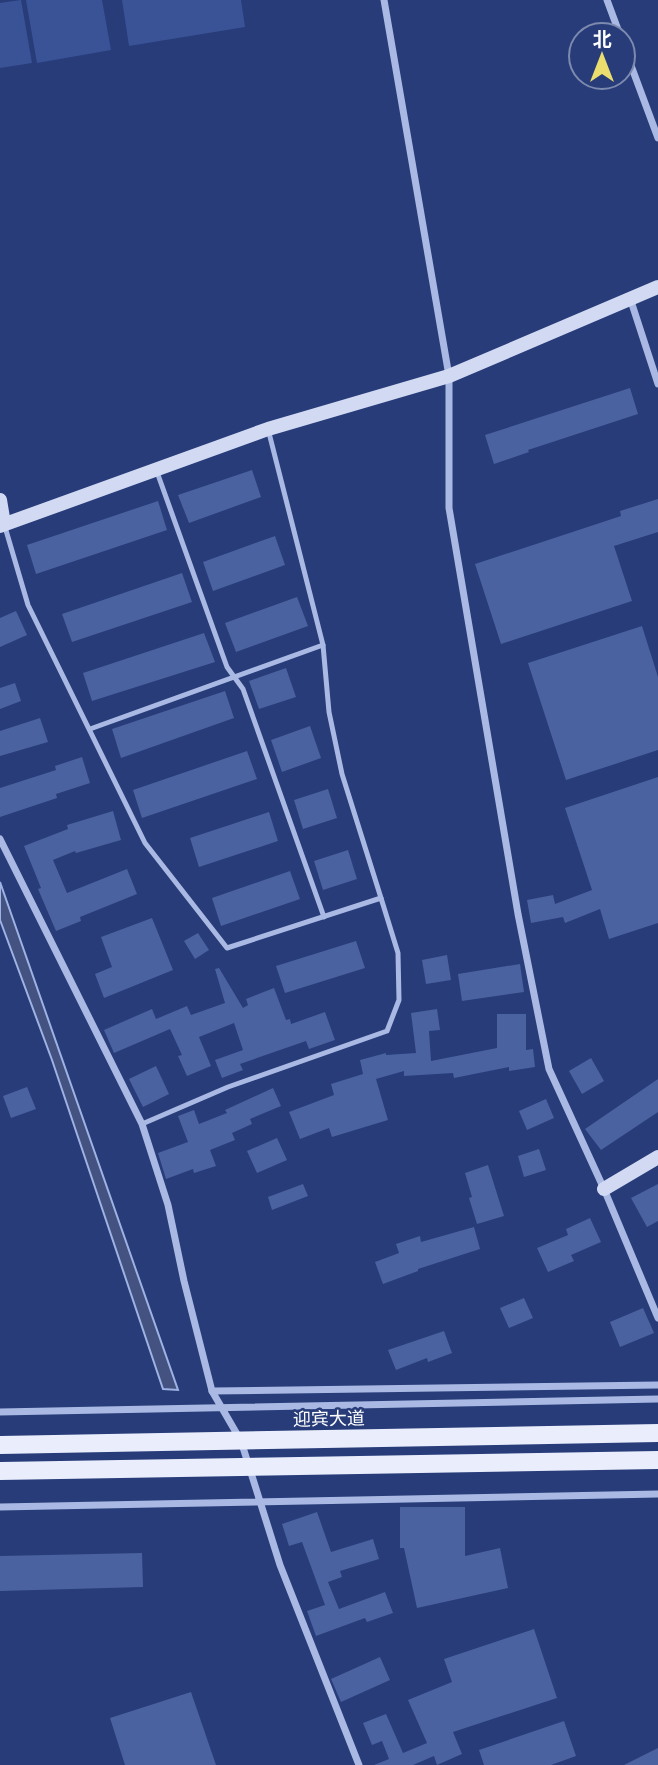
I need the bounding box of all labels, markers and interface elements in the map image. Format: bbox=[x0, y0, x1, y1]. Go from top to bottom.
north arrow bbox=[567, 21, 637, 91]
text: 北 bbox=[592, 28, 612, 52]
street label: 迎宾大道 bbox=[293, 1407, 365, 1431]

